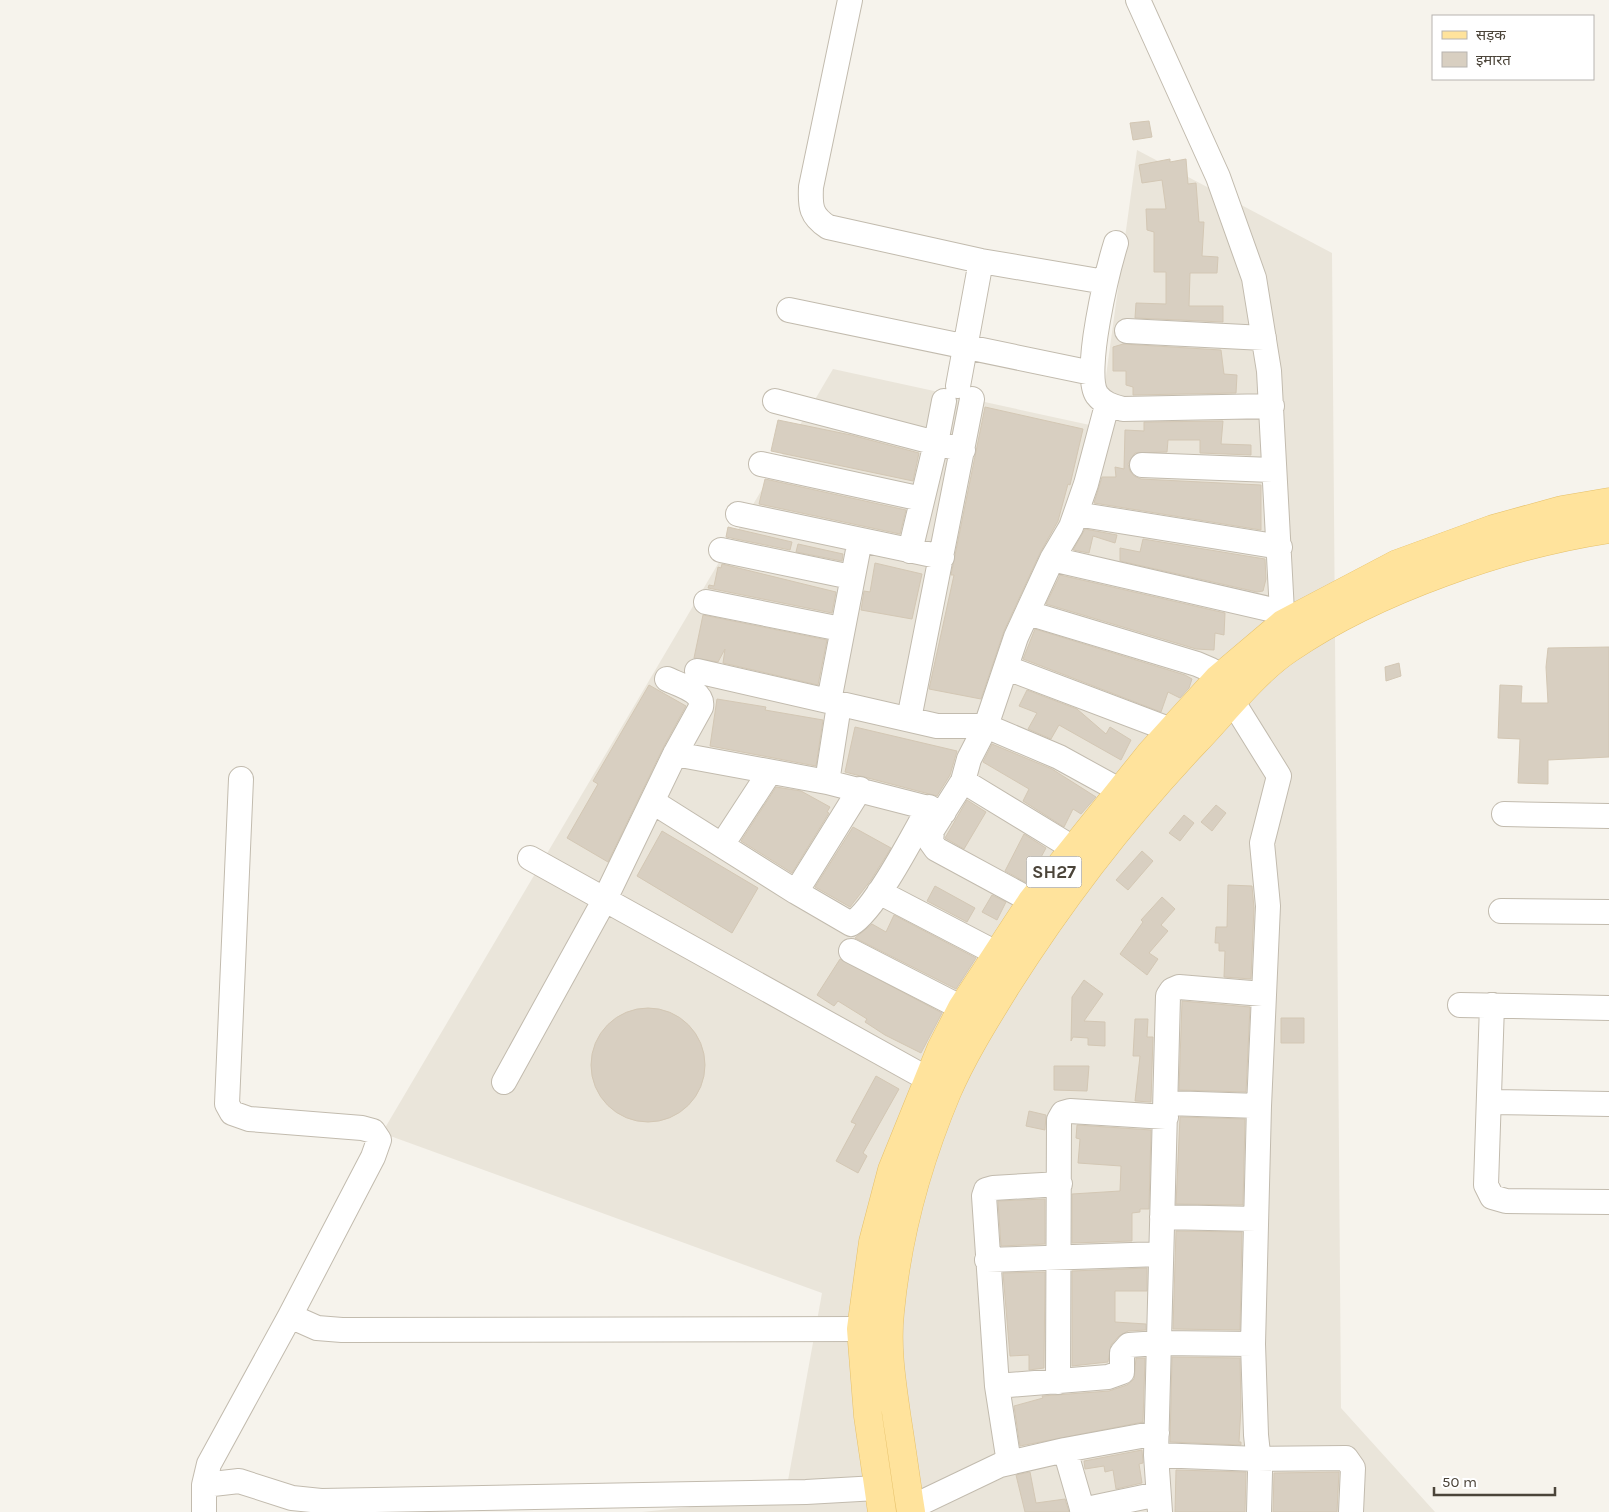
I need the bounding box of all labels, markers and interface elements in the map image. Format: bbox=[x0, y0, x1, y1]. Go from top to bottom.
legend bbox=[1432, 15, 1594, 80]
text: सड़क bbox=[1476, 26, 1506, 44]
text: इमारत bbox=[1476, 51, 1511, 69]
road number: SH27 bbox=[1026, 856, 1082, 888]
scale bar bbox=[1434, 1464, 1555, 1496]
text: 50 m bbox=[1442, 1473, 1477, 1491]

